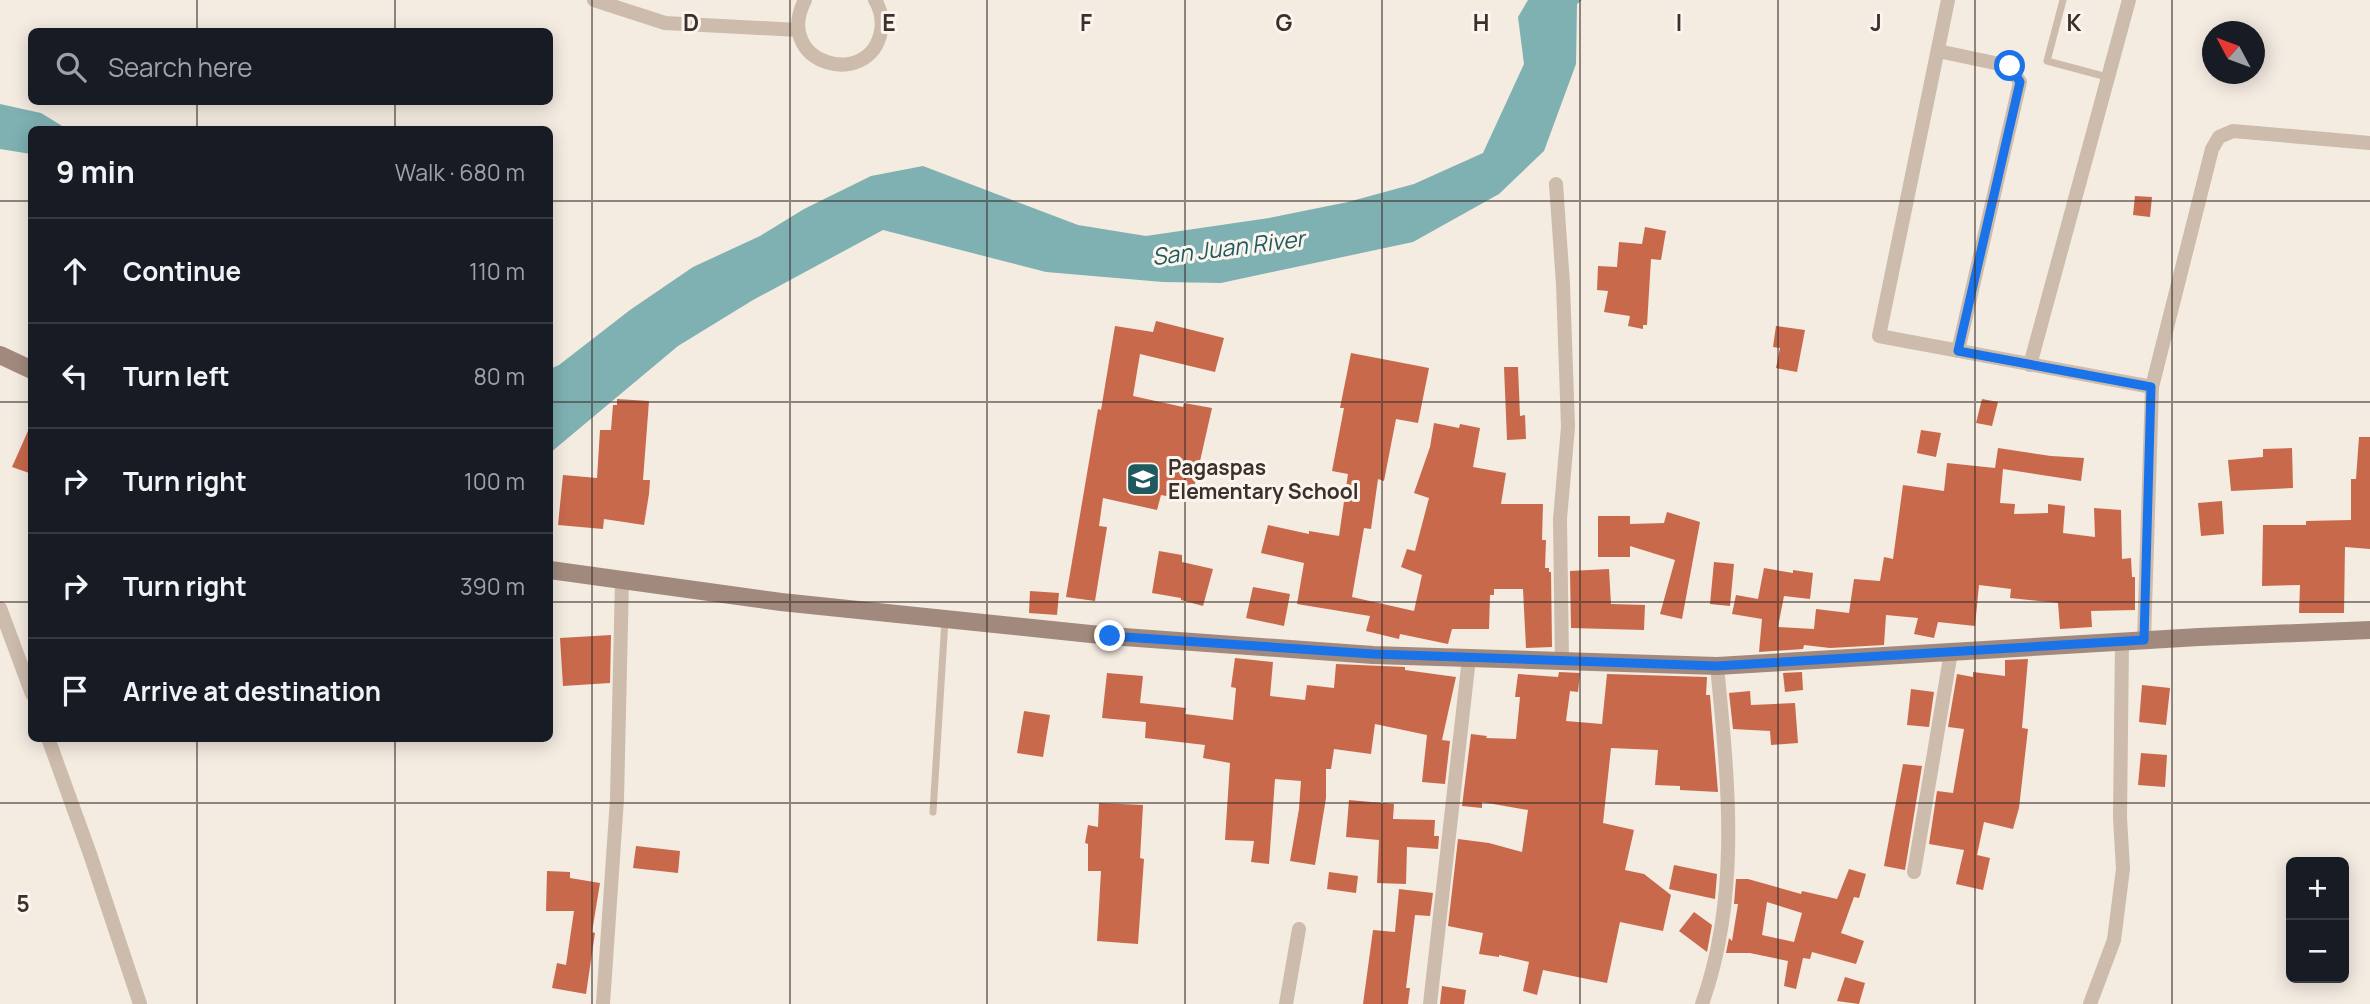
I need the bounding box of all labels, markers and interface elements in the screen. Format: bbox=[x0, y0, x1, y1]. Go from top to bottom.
text: D bbox=[683, 6, 699, 38]
text: E bbox=[882, 6, 896, 38]
text: F bbox=[1080, 6, 1092, 38]
text: G bbox=[1276, 6, 1293, 38]
text: H bbox=[1473, 6, 1489, 38]
text: I bbox=[1676, 6, 1682, 38]
text: J bbox=[1870, 6, 1882, 38]
text: K bbox=[2067, 6, 2082, 38]
north arrow bbox=[2202, 21, 2265, 84]
search box bbox=[28, 28, 553, 105]
icon: search bbox=[52, 48, 90, 86]
text: Search here bbox=[108, 49, 253, 85]
route start bbox=[1994, 50, 2025, 81]
text: 9 min bbox=[56, 151, 135, 192]
text: Walk · 680 m bbox=[395, 156, 525, 188]
water label: San Juan River bbox=[1150, 221, 1309, 272]
icon: ahead bbox=[56, 252, 94, 290]
text: Continue bbox=[123, 253, 241, 289]
text: 110 m bbox=[469, 255, 525, 287]
icon: left bbox=[56, 357, 94, 395]
text: Turn left bbox=[123, 358, 230, 394]
text: 80 m bbox=[474, 360, 525, 392]
place label: Pagaspas Elementary School bbox=[1168, 453, 1359, 505]
school or university icon: Pagaspas Elementary School bbox=[1124, 460, 1162, 498]
icon: right bbox=[56, 462, 94, 500]
text: Turn right bbox=[123, 463, 247, 499]
text: 100 m bbox=[464, 465, 525, 497]
icon: right bbox=[56, 567, 94, 605]
text: Turn right bbox=[123, 568, 247, 604]
text: 390 m bbox=[460, 570, 525, 602]
route end bbox=[1094, 620, 1125, 651]
icon: arrive bbox=[56, 672, 94, 710]
text: Arrive at destination bbox=[123, 673, 381, 709]
map controls bbox=[2286, 857, 2349, 983]
button: + bbox=[2286, 857, 2349, 920]
text: 5 bbox=[16, 887, 30, 919]
button: − bbox=[2286, 920, 2349, 983]

